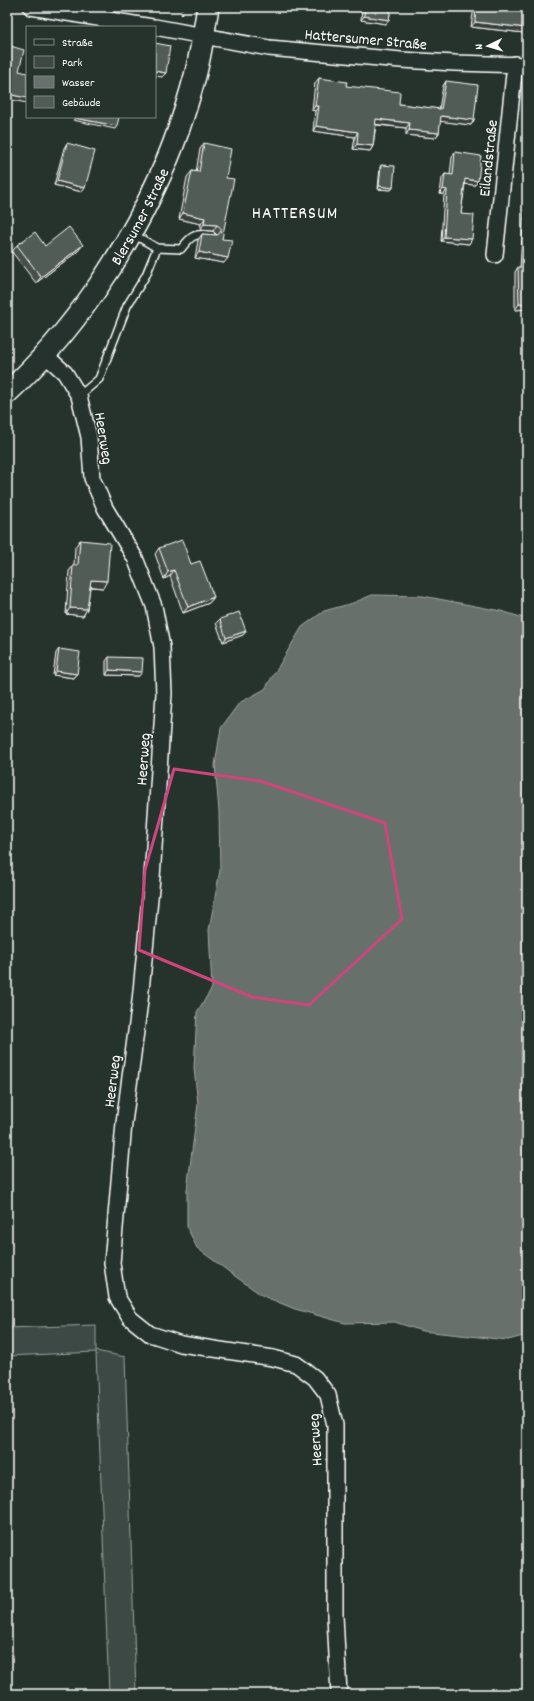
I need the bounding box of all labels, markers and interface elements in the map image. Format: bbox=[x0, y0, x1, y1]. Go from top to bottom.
street label: Hattersumer Straße bbox=[304, 24, 428, 57]
legend bbox=[26, 26, 156, 118]
north arrow bbox=[468, 26, 508, 66]
text: Straße bbox=[62, 35, 93, 52]
text: N bbox=[472, 43, 488, 50]
text: Park bbox=[62, 55, 83, 72]
text: Wasser bbox=[62, 75, 95, 92]
text: Gebäude bbox=[62, 95, 101, 112]
street label: Eilandstraße bbox=[474, 119, 505, 198]
street label: Blersumer Straße bbox=[106, 165, 176, 270]
district label: HATTERSUM bbox=[252, 202, 338, 227]
street label: Heerweg bbox=[87, 411, 118, 466]
street label: Heerweg bbox=[131, 732, 158, 786]
street label: Heerweg bbox=[99, 1054, 128, 1109]
street label: Heerweg bbox=[303, 1413, 330, 1467]

